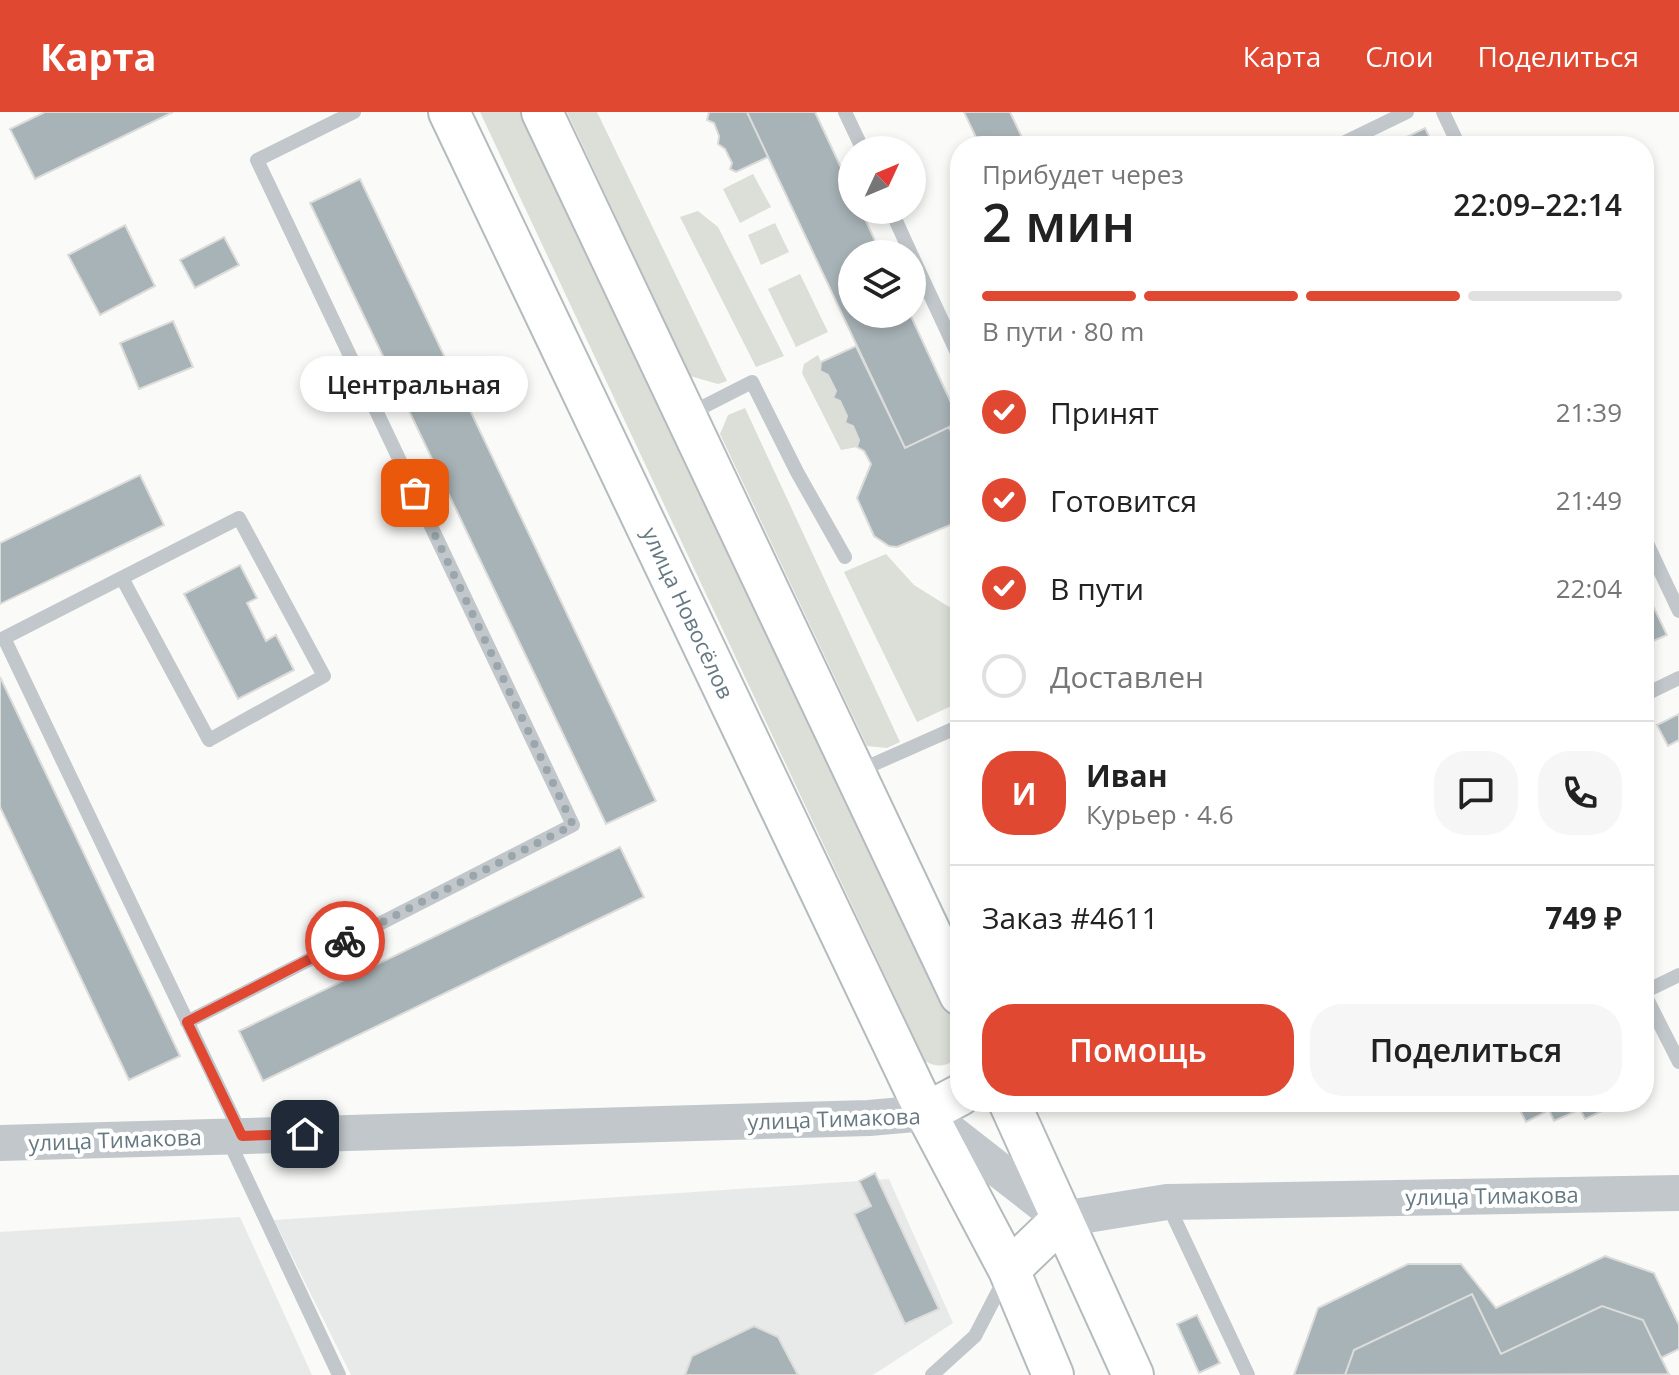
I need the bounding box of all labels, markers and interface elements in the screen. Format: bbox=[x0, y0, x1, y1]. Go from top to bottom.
text: Карта bbox=[40, 30, 157, 82]
text: Карта bbox=[1243, 37, 1321, 75]
text: Слои bbox=[1365, 37, 1434, 75]
text: Поделиться bbox=[1478, 37, 1639, 75]
north arrow bbox=[838, 136, 926, 224]
map controls bbox=[838, 136, 926, 328]
text: Прибудет через bbox=[982, 156, 1184, 192]
text: 22:09–22:14 bbox=[1453, 184, 1622, 225]
text: 2 мин bbox=[982, 186, 1135, 257]
button: layers bbox=[838, 240, 926, 328]
text: В пути · 80 m bbox=[982, 313, 1144, 349]
callout: Центральная bbox=[301, 357, 529, 413]
text: Центральная bbox=[327, 366, 501, 402]
icon: check bbox=[982, 390, 1026, 434]
text: Принят bbox=[1050, 392, 1159, 433]
text: 21:39 bbox=[1556, 394, 1622, 430]
pin bbox=[381, 459, 449, 527]
icon: bag bbox=[393, 471, 437, 515]
icon: check bbox=[982, 478, 1026, 522]
text: Готовится bbox=[1050, 480, 1197, 521]
text: 21:49 bbox=[1556, 482, 1622, 518]
street label: улица Новосёлов bbox=[636, 522, 742, 703]
icon: check bbox=[982, 566, 1026, 610]
text: В пути bbox=[1050, 568, 1144, 609]
text: 22:04 bbox=[1556, 570, 1622, 606]
text: Доставлен bbox=[1050, 656, 1204, 697]
button: chat bbox=[1434, 751, 1518, 835]
button: phone bbox=[1538, 751, 1622, 835]
text: Иван bbox=[1086, 755, 1168, 796]
text: И bbox=[1012, 773, 1036, 814]
text: Курьер · 4.6 bbox=[1086, 796, 1234, 832]
text: Заказ #4611 bbox=[982, 897, 1159, 938]
text: 749 ₽ bbox=[1545, 897, 1622, 938]
courier bbox=[305, 901, 385, 981]
icon: bike bbox=[323, 919, 367, 963]
button: Помощь bbox=[982, 1004, 1294, 1096]
button: Поделиться bbox=[1310, 1004, 1622, 1096]
pin bbox=[271, 1100, 339, 1168]
street label: улица Тимакова bbox=[747, 1100, 921, 1136]
icon: home bbox=[283, 1112, 327, 1156]
street label: улица Тимакова bbox=[28, 1121, 202, 1157]
street label: улица Тимакова bbox=[1405, 1178, 1579, 1212]

